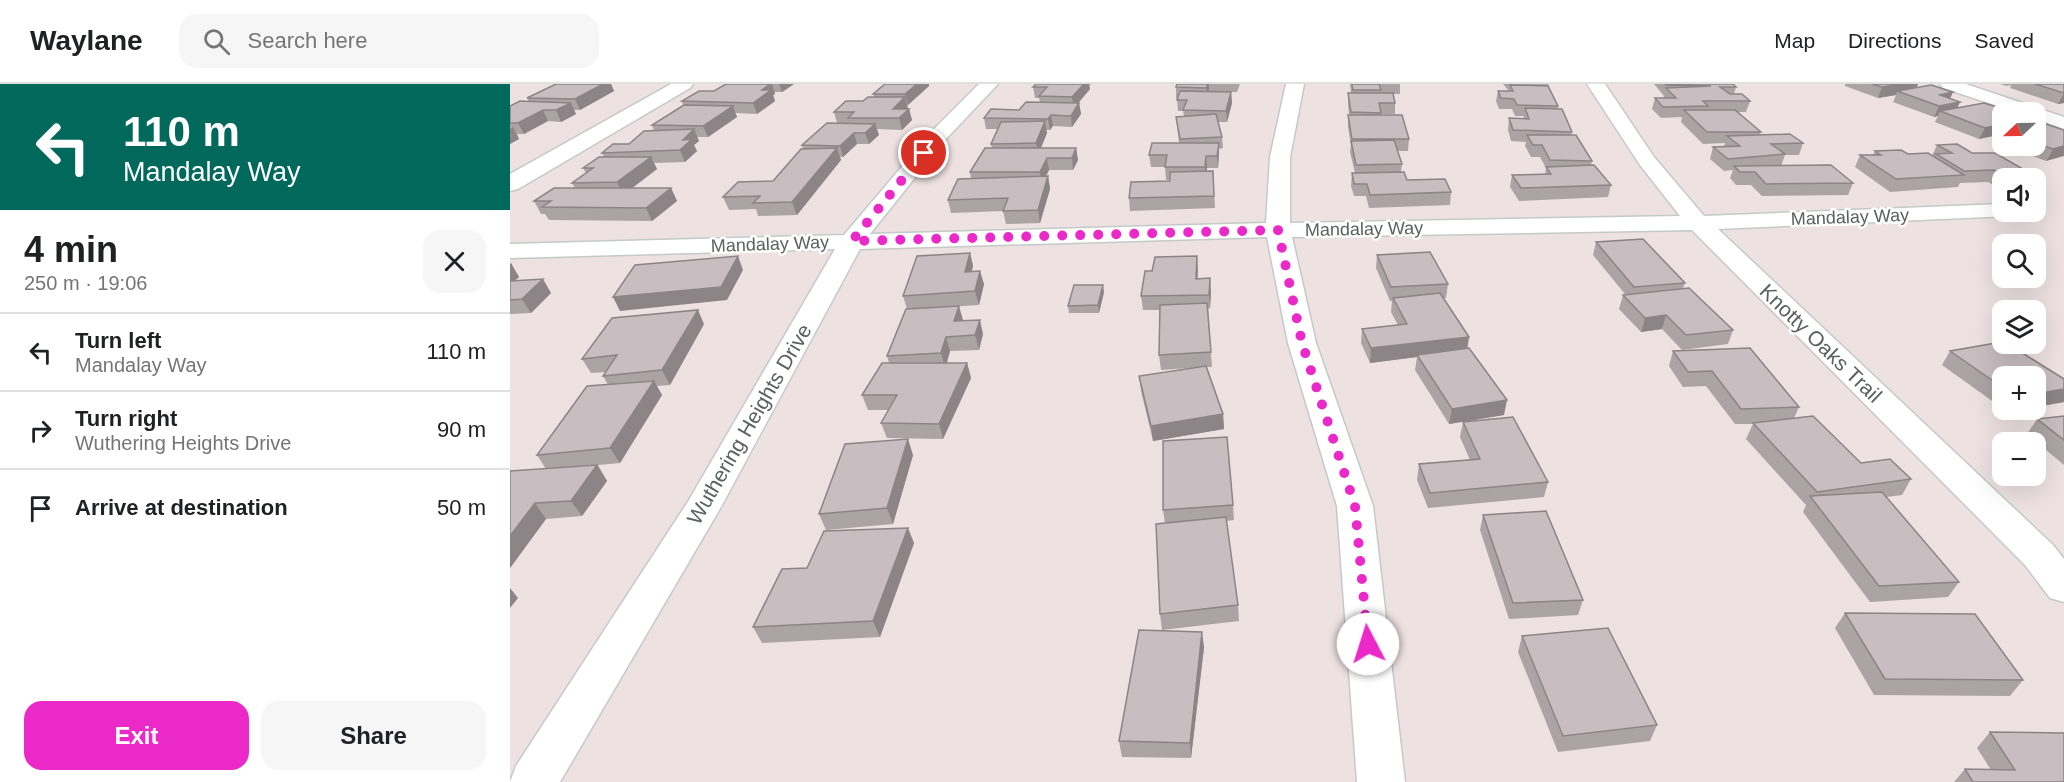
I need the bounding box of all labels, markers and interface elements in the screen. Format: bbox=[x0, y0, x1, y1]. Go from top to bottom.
search box bbox=[179, 14, 599, 68]
text: Waylane bbox=[30, 25, 143, 56]
icon: search bbox=[200, 25, 233, 58]
text: Search here bbox=[248, 28, 367, 53]
text: Map bbox=[1774, 29, 1815, 52]
text: Directions bbox=[1848, 29, 1941, 52]
text: Saved bbox=[1974, 29, 2034, 52]
north arrow bbox=[1992, 102, 2046, 156]
map controls bbox=[1992, 102, 2046, 486]
icon: left bbox=[24, 108, 102, 186]
text: 110 m bbox=[123, 108, 240, 155]
pin bbox=[898, 127, 949, 178]
icon: arrive bbox=[907, 136, 940, 169]
text: Mandalay Way bbox=[123, 157, 301, 187]
button: sound bbox=[1992, 168, 2046, 222]
street label: Mandalay Way bbox=[1790, 205, 1910, 229]
street label: Mandalay Way bbox=[1305, 218, 1423, 240]
text: 4 min bbox=[24, 229, 118, 270]
button: close bbox=[423, 230, 486, 293]
street label: Mandalay Way bbox=[710, 232, 830, 256]
button: search bbox=[1992, 234, 2046, 288]
text: 250 m · 19:06 bbox=[24, 272, 147, 294]
street label: Knotty Oaks Trail bbox=[1756, 279, 1886, 407]
button: layers bbox=[1992, 300, 2046, 354]
street label: Wuthering Heights Drive bbox=[682, 320, 816, 528]
text: Turn left bbox=[75, 328, 161, 353]
icon: left bbox=[24, 336, 57, 369]
text: 110 m bbox=[426, 339, 486, 364]
text: Mandalay Way bbox=[75, 354, 207, 376]
button: + bbox=[1992, 366, 2046, 420]
text: Turn right bbox=[75, 406, 177, 431]
icon: right bbox=[24, 414, 57, 447]
text: 90 m bbox=[437, 417, 486, 442]
text: Wuthering Heights Drive bbox=[75, 432, 291, 454]
button: − bbox=[1992, 432, 2046, 486]
icon: arrive bbox=[24, 492, 57, 525]
text: Arrive at destination bbox=[75, 495, 288, 520]
text: 50 m bbox=[437, 495, 486, 520]
position arrow bbox=[1336, 612, 1400, 676]
button: Exit bbox=[24, 701, 249, 770]
button: Share bbox=[261, 701, 486, 770]

